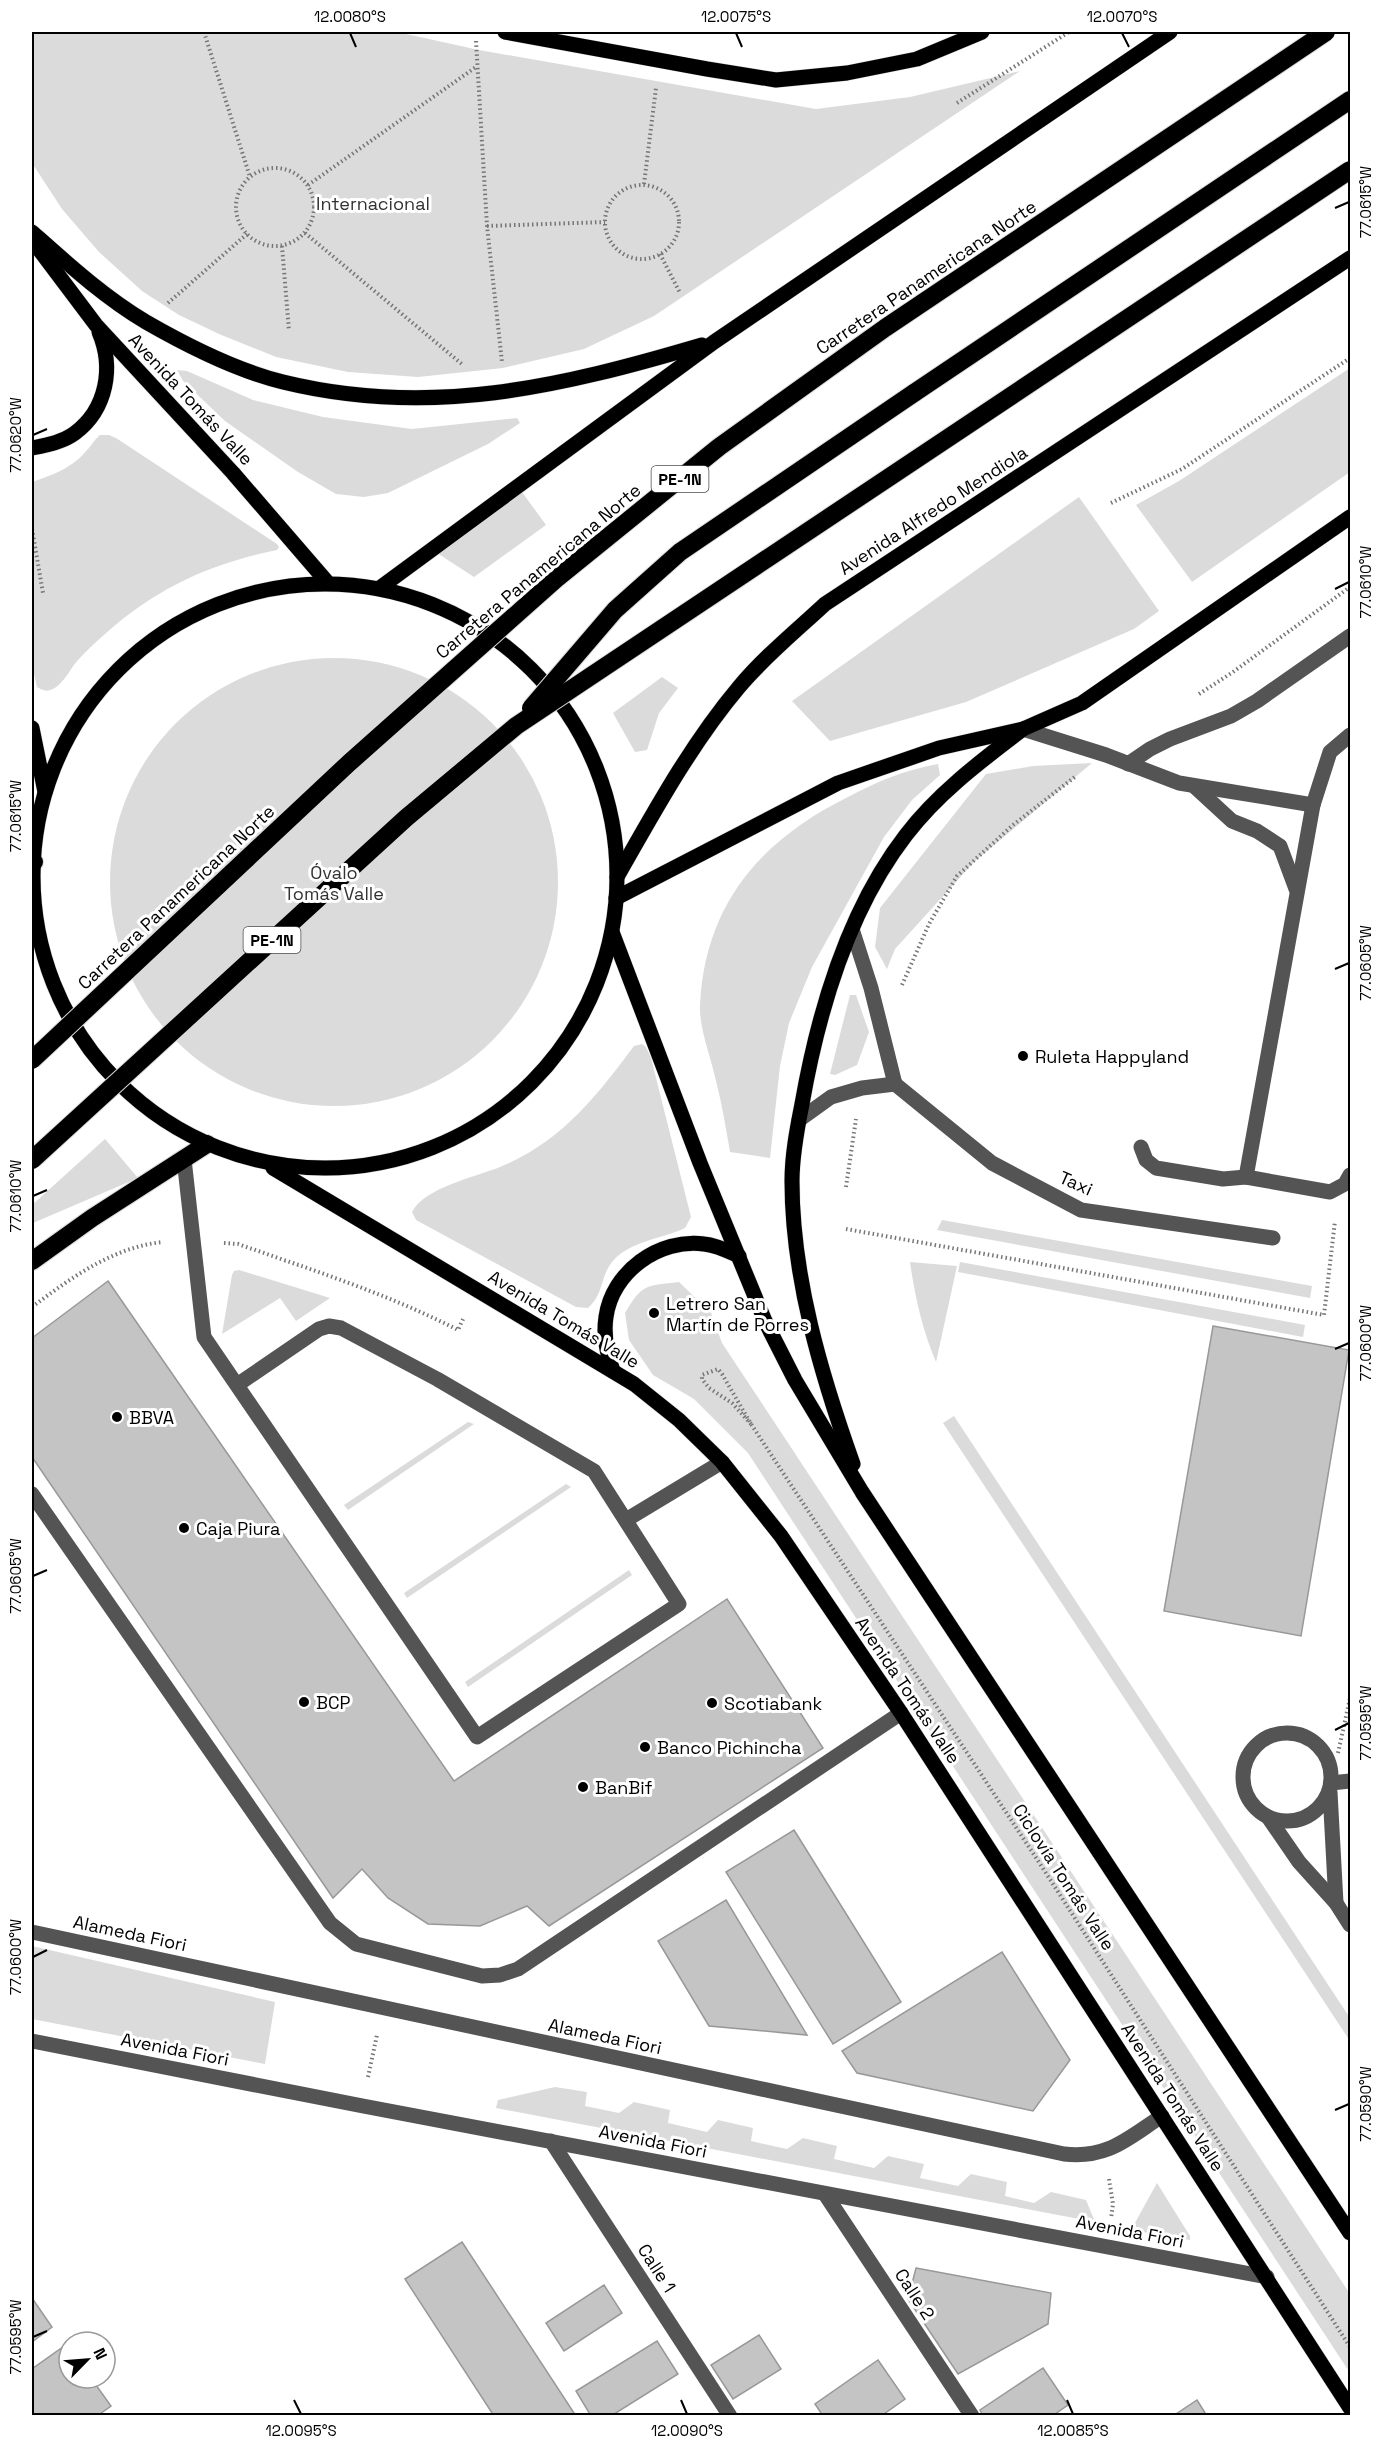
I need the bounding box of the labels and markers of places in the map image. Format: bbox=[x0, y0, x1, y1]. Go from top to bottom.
place label: Ruleta Happyland bbox=[1035, 1045, 1189, 1068]
marker: Ruleta Happyland bbox=[1016, 1049, 1030, 1063]
place label: Letrero San Martín de Porres bbox=[666, 1292, 809, 1336]
marker: Letrero San Martín de Porres bbox=[647, 1306, 661, 1320]
place label: BBVA bbox=[129, 1406, 174, 1429]
marker: BBVA bbox=[110, 1410, 124, 1424]
place label: Caja Piura bbox=[196, 1517, 280, 1540]
marker: Caja Piura bbox=[177, 1521, 191, 1535]
place label: BCP bbox=[316, 1691, 350, 1714]
place label: Scotiabank bbox=[724, 1692, 823, 1715]
marker: BCP bbox=[297, 1695, 311, 1709]
marker: Scotiabank bbox=[705, 1696, 719, 1710]
place label: Banco Pichincha bbox=[657, 1736, 801, 1759]
marker: Banco Pichincha bbox=[638, 1740, 652, 1754]
place label: BanBif bbox=[595, 1776, 653, 1799]
marker: BanBif bbox=[576, 1780, 590, 1794]

